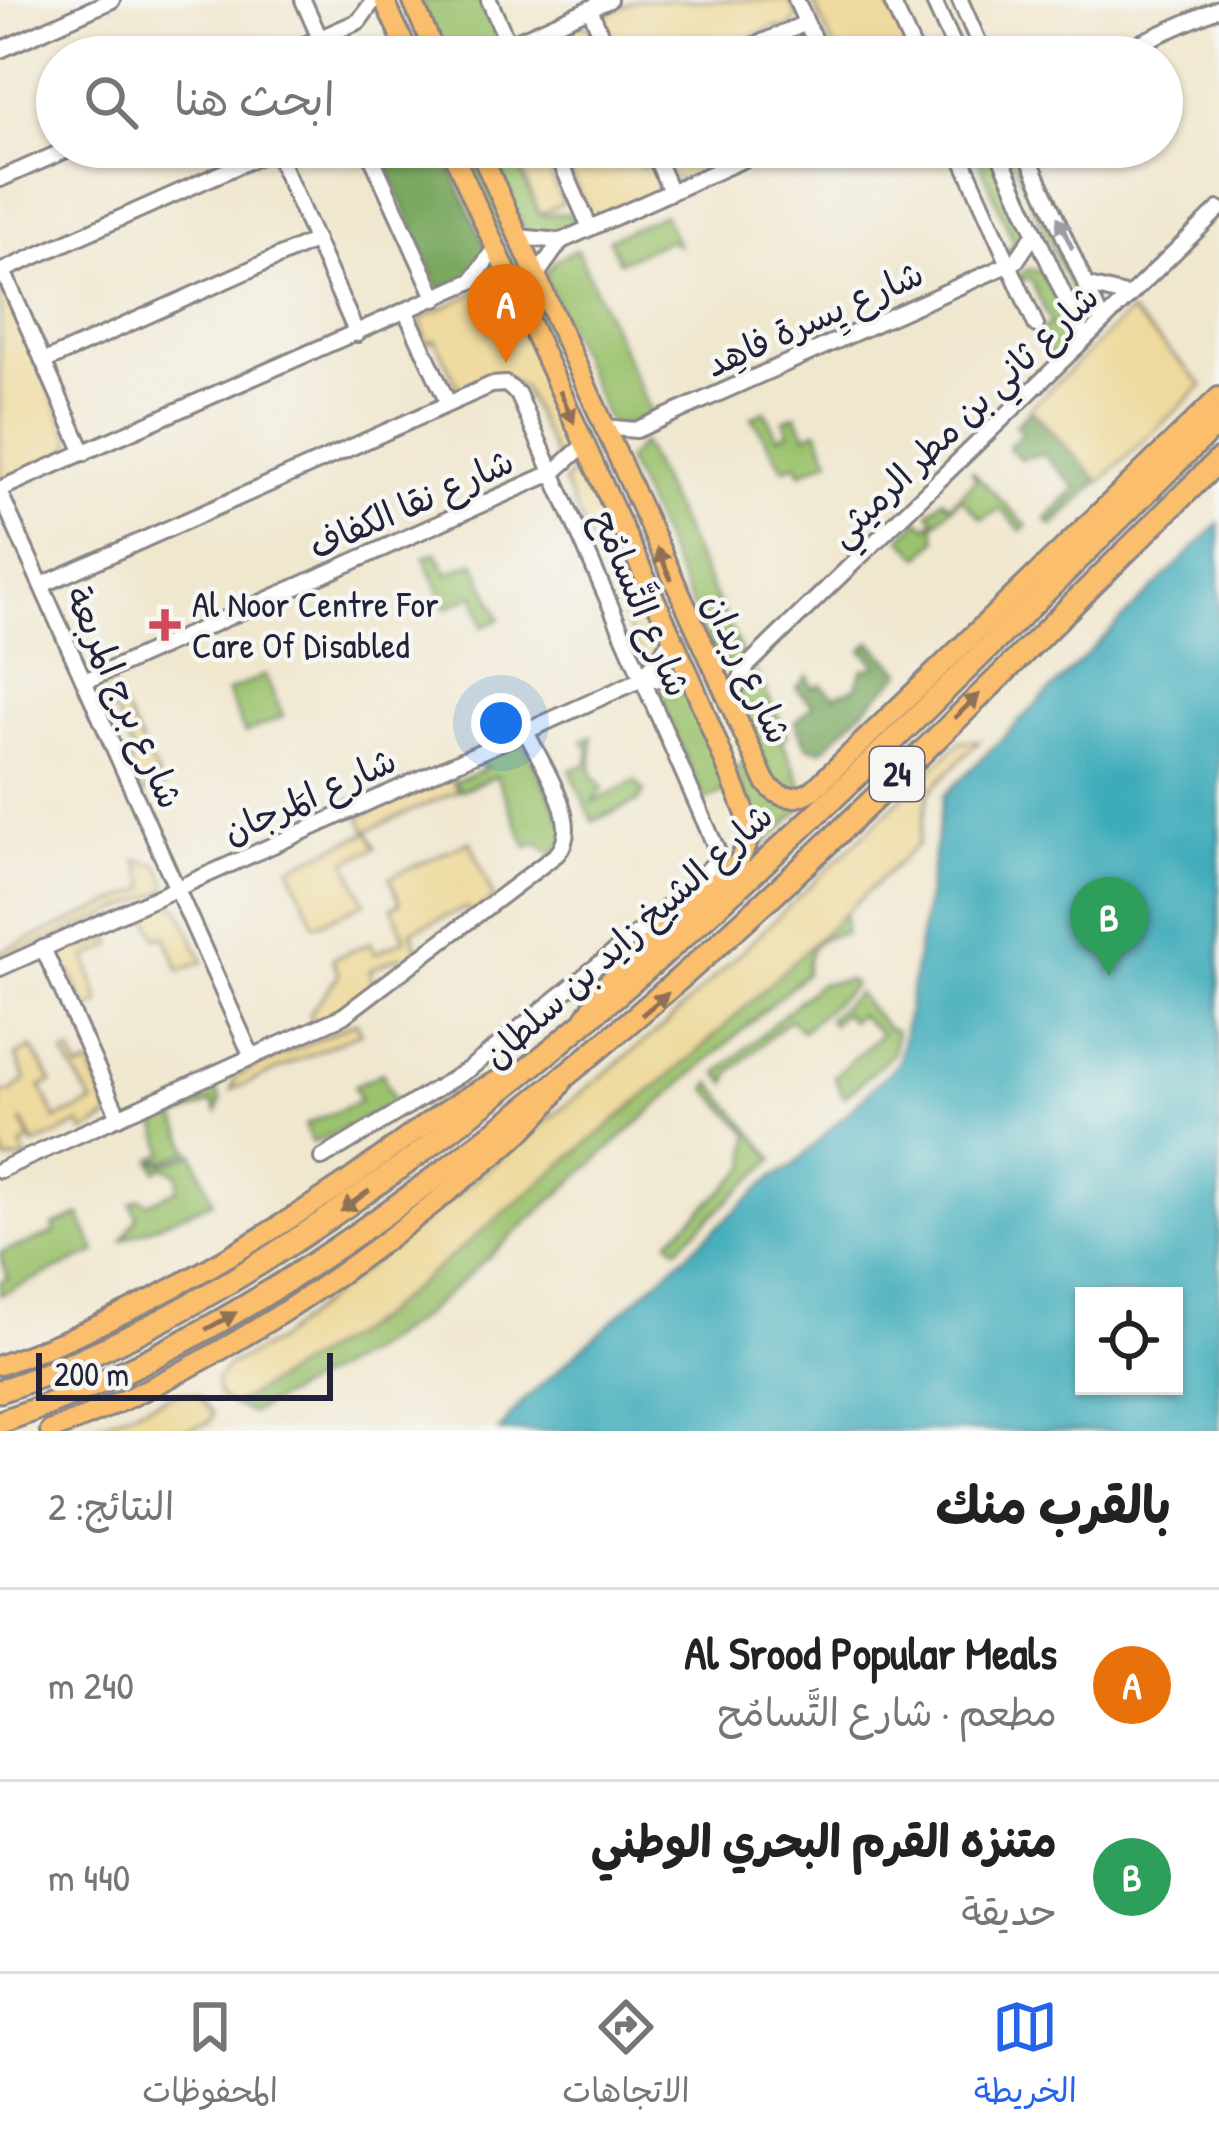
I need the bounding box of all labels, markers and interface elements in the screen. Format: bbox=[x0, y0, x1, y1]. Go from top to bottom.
search box bbox=[36, 36, 1183, 168]
text: ابحث هنا bbox=[174, 68, 335, 129]
icon: search bbox=[78, 69, 144, 135]
one-way arrow bbox=[1055, 215, 1075, 250]
street label: شارع يِسرة فاهِد bbox=[697, 248, 932, 392]
pin: A bbox=[467, 264, 545, 363]
street label: شارع ثاني بن مطر الرميثي bbox=[817, 273, 1114, 563]
one-way arrow bbox=[557, 390, 577, 425]
street label: شارع نقا الكفاف bbox=[301, 436, 522, 571]
street label: شارع التَّسامُح bbox=[579, 502, 704, 704]
one-way arrow bbox=[653, 546, 673, 581]
street label: شارع برج المربعة bbox=[53, 578, 196, 817]
place label: Al Noor Centre For Care Of Disabled bbox=[192, 579, 439, 669]
street label: شارع ربدان bbox=[690, 584, 805, 752]
marker: Al Noor Centre For Care Of Disabled bbox=[149, 609, 181, 641]
one-way arrow bbox=[952, 692, 981, 720]
your location bbox=[471, 693, 531, 753]
street label: شارع المَرجان bbox=[214, 735, 404, 856]
road number: 24 bbox=[870, 747, 924, 801]
street label: شارع الشيخ زايد بن سلطان bbox=[471, 791, 784, 1080]
pin: B bbox=[1070, 877, 1148, 976]
one-way arrow bbox=[640, 992, 670, 1018]
one-way arrow bbox=[339, 1188, 371, 1212]
map controls bbox=[1075, 1287, 1183, 1395]
button: locate bbox=[1075, 1287, 1183, 1395]
one-way arrow bbox=[203, 1311, 238, 1332]
scale bar bbox=[36, 1347, 333, 1400]
text: 200 m bbox=[54, 1352, 129, 1396]
text: بالقرب منك bbox=[936, 1470, 1171, 1539]
text: النتائج: 2 bbox=[48, 1479, 174, 1532]
text: Al Srood Popular Meals bbox=[685, 1622, 1057, 1683]
text: 240 m bbox=[48, 1658, 134, 1711]
text: A bbox=[1122, 1658, 1142, 1711]
text: مطعم · شارع التَّسامُح bbox=[718, 1685, 1057, 1738]
text: متنزه القرم البحري الوطني bbox=[591, 1810, 1057, 1871]
text: 440 m bbox=[48, 1850, 130, 1903]
text: B bbox=[1122, 1850, 1142, 1903]
text: حديقة bbox=[961, 1884, 1057, 1937]
tab: المحفوظات bbox=[142, 1994, 278, 2120]
tab: الاتجاهات bbox=[562, 1994, 690, 2120]
tab: الخريطة bbox=[974, 1994, 1077, 2120]

